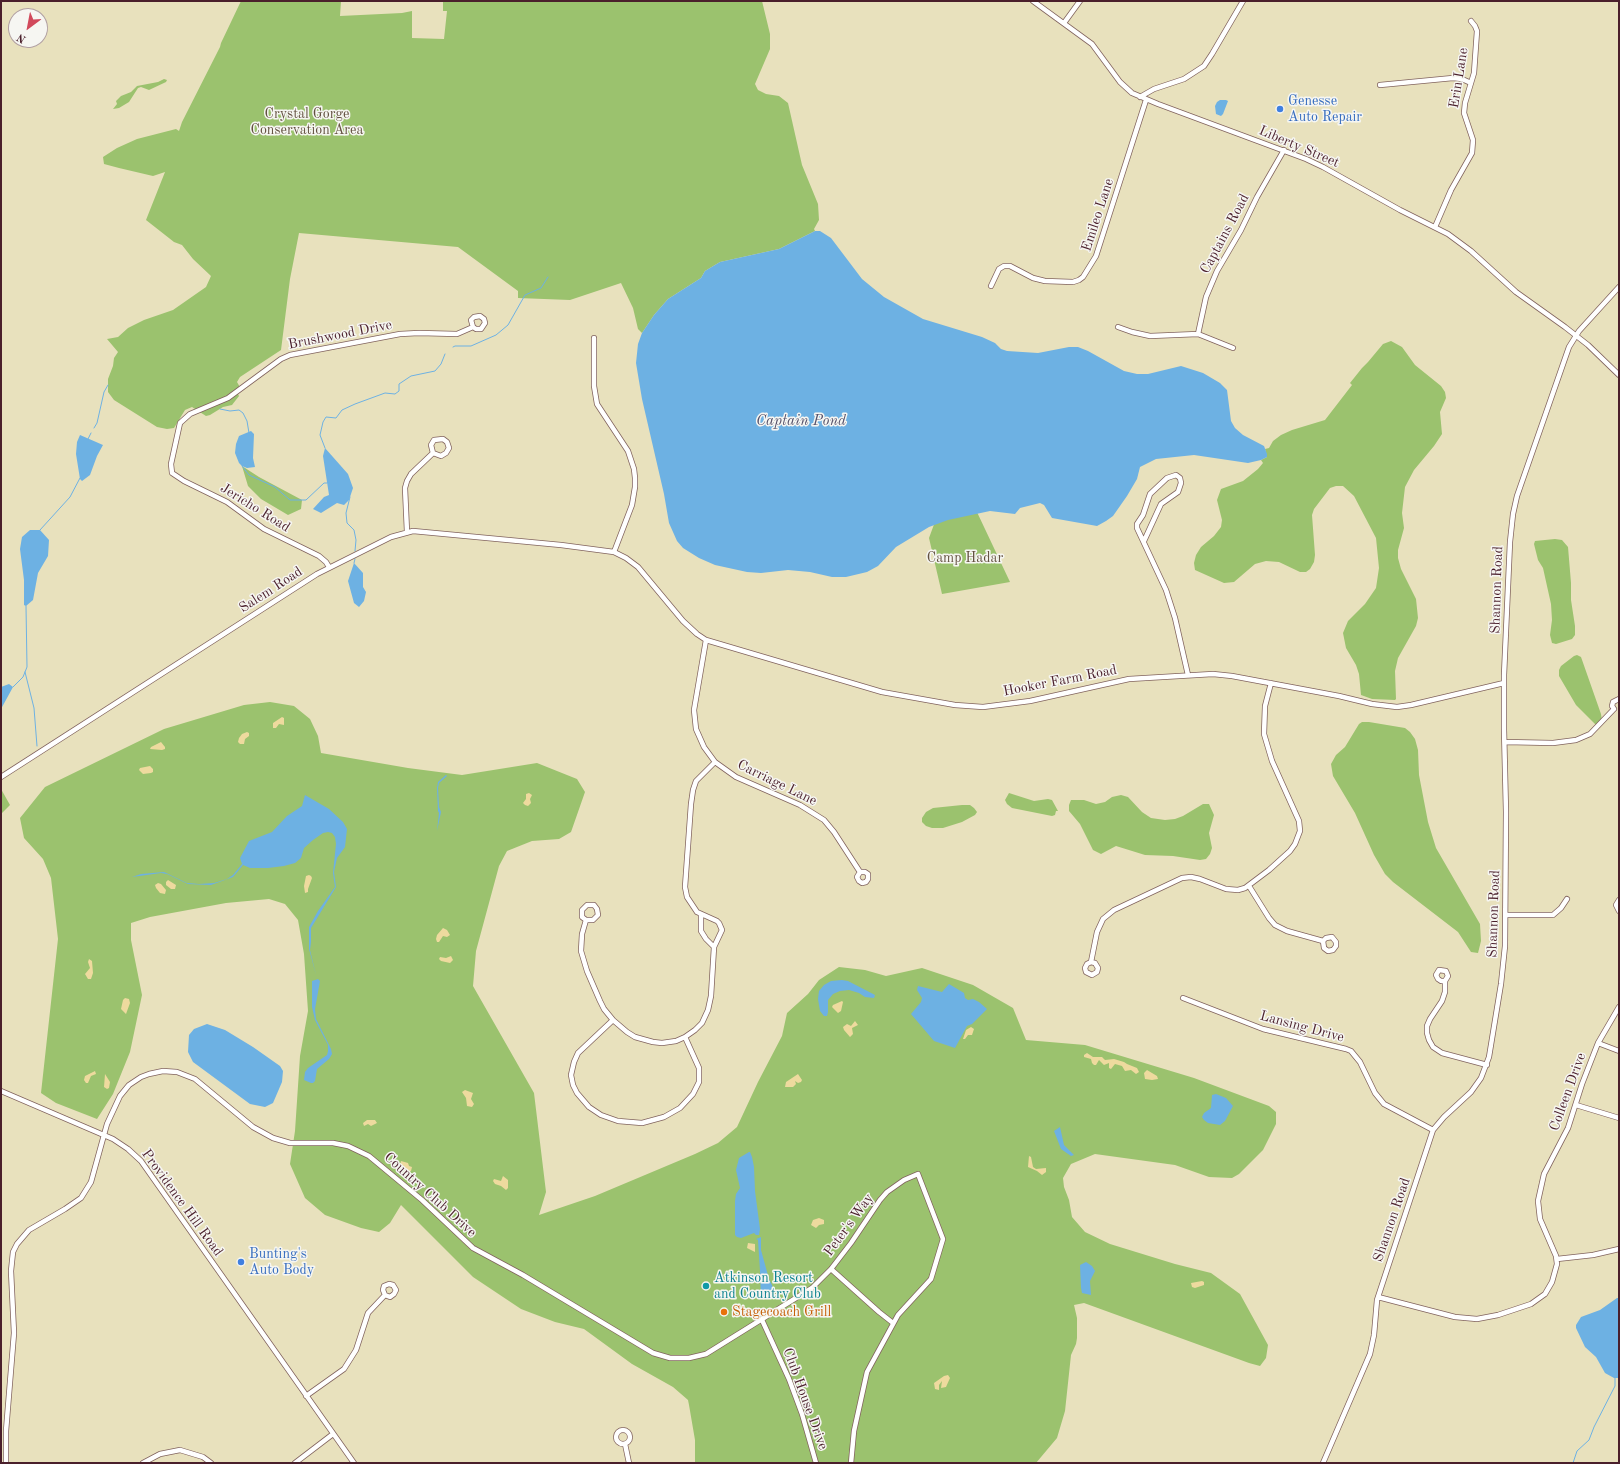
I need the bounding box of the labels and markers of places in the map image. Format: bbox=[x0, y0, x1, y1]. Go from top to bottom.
place label: Genesse Auto Repair bbox=[1288, 93, 1362, 126]
marker: Genesse Auto Repair bbox=[1275, 104, 1285, 114]
place label: Bunting's Auto Body bbox=[249, 1246, 314, 1278]
marker: Bunting's Auto Body bbox=[236, 1257, 246, 1267]
place label: Atkinson Resort and Country Club bbox=[714, 1270, 821, 1302]
marker: Atkinson Resort and Country Club bbox=[701, 1281, 711, 1291]
place label: Stagecoach Grill bbox=[732, 1304, 831, 1320]
marker: Stagecoach Grill bbox=[719, 1307, 729, 1317]

